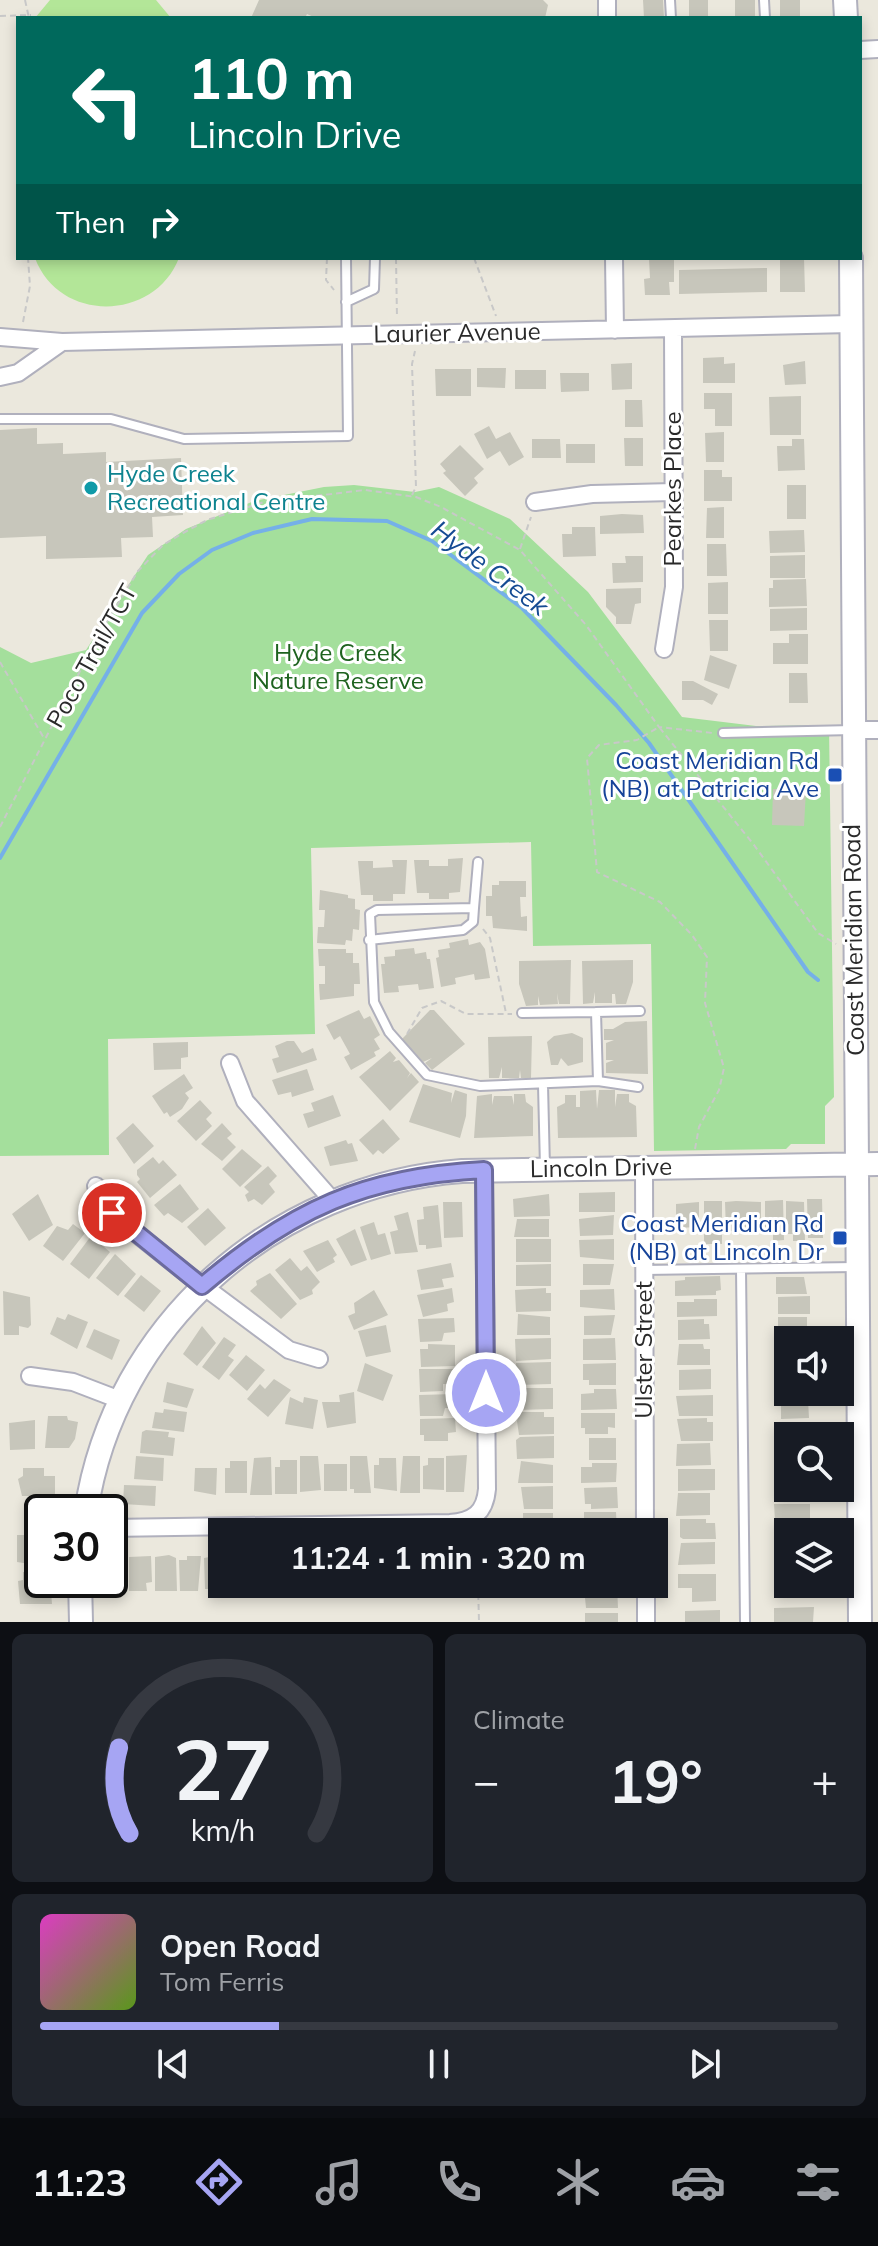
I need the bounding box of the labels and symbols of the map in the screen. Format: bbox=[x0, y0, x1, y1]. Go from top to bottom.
street label: Laurier Avenue bbox=[373, 316, 541, 348]
street label: Pearkes Place bbox=[657, 412, 687, 566]
place label: Hyde Creek Recreational Centre bbox=[107, 458, 325, 516]
marker: Hyde Creek Recreational Centre bbox=[82, 479, 100, 497]
water label: Hyde Creek bbox=[425, 513, 556, 623]
street label: Poco Trail/TCT bbox=[39, 578, 143, 733]
park label: Hyde Creek Nature Reserve bbox=[252, 637, 424, 695]
place label: Coast Meridian Rd (NB) at Patricia Ave bbox=[601, 745, 819, 803]
marker: Coast Meridian Rd (NB) at Patricia Ave bbox=[826, 766, 844, 784]
street label: Coast Meridian Road bbox=[836, 824, 870, 1056]
street label: Lincoln Drive bbox=[530, 1151, 672, 1183]
pin bbox=[78, 1179, 146, 1247]
place label: Coast Meridian Rd (NB) at Lincoln Dr bbox=[620, 1208, 824, 1266]
marker: Coast Meridian Rd (NB) at Lincoln Dr bbox=[831, 1229, 849, 1247]
street label: Ulster Street bbox=[628, 1281, 658, 1419]
position arrow bbox=[444, 1351, 528, 1435]
speed limit sign: 30 bbox=[24, 1494, 128, 1598]

